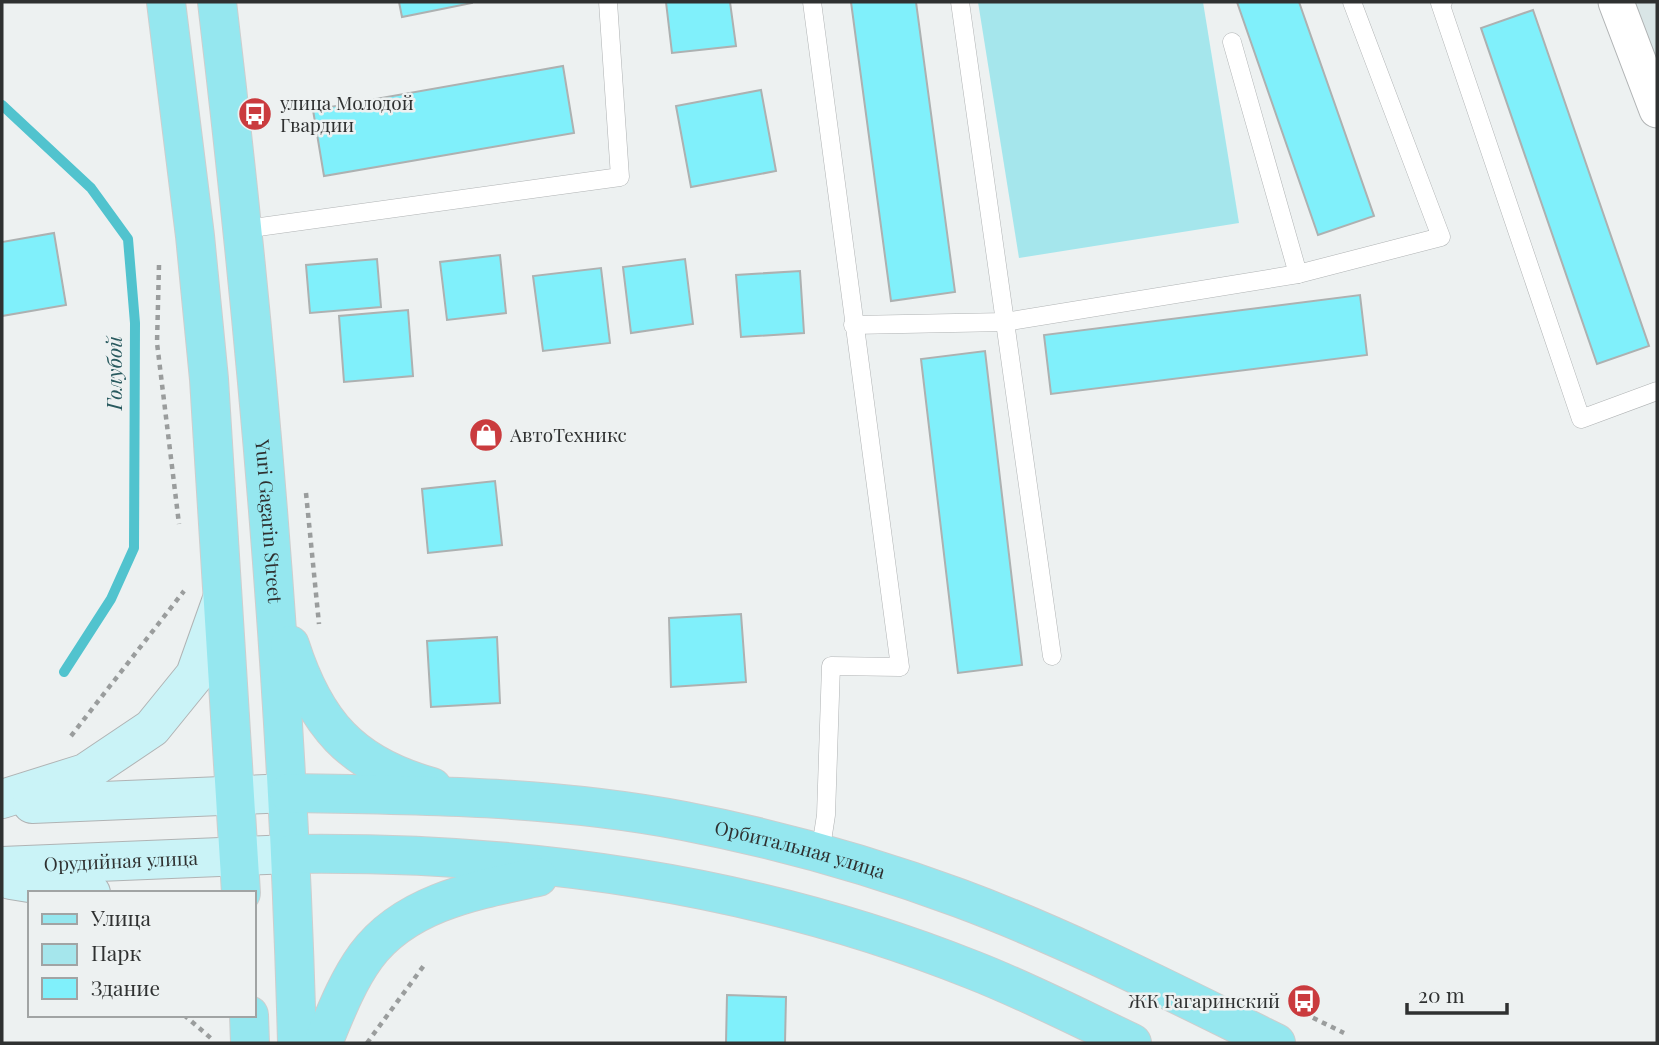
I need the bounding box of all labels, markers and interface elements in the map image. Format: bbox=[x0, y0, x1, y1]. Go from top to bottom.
place label: улица Молодой Гвардии bbox=[279, 89, 414, 137]
bus stop icon: улица Молодой Гвардии bbox=[236, 95, 274, 133]
water label: Голубой bbox=[99, 335, 127, 411]
shop icon: АвтоТехникс bbox=[467, 416, 505, 454]
place label: АвтоТехникс bbox=[509, 421, 627, 447]
street label: Yuri Gagarin Street bbox=[250, 438, 289, 604]
street label: Орбитальная улица bbox=[712, 814, 889, 884]
street label: Орудийная улица bbox=[43, 844, 199, 876]
legend bbox=[28, 891, 256, 1017]
text: Улица bbox=[90, 903, 152, 931]
text: Парк bbox=[91, 938, 141, 966]
scale bar bbox=[1407, 972, 1507, 1016]
text: Здание bbox=[91, 973, 160, 1001]
text: 20 m bbox=[1418, 980, 1465, 1008]
bus stop icon: ЖК Гагаринский bbox=[1285, 982, 1323, 1020]
place label: ЖК Гагаринский bbox=[1128, 987, 1280, 1013]

